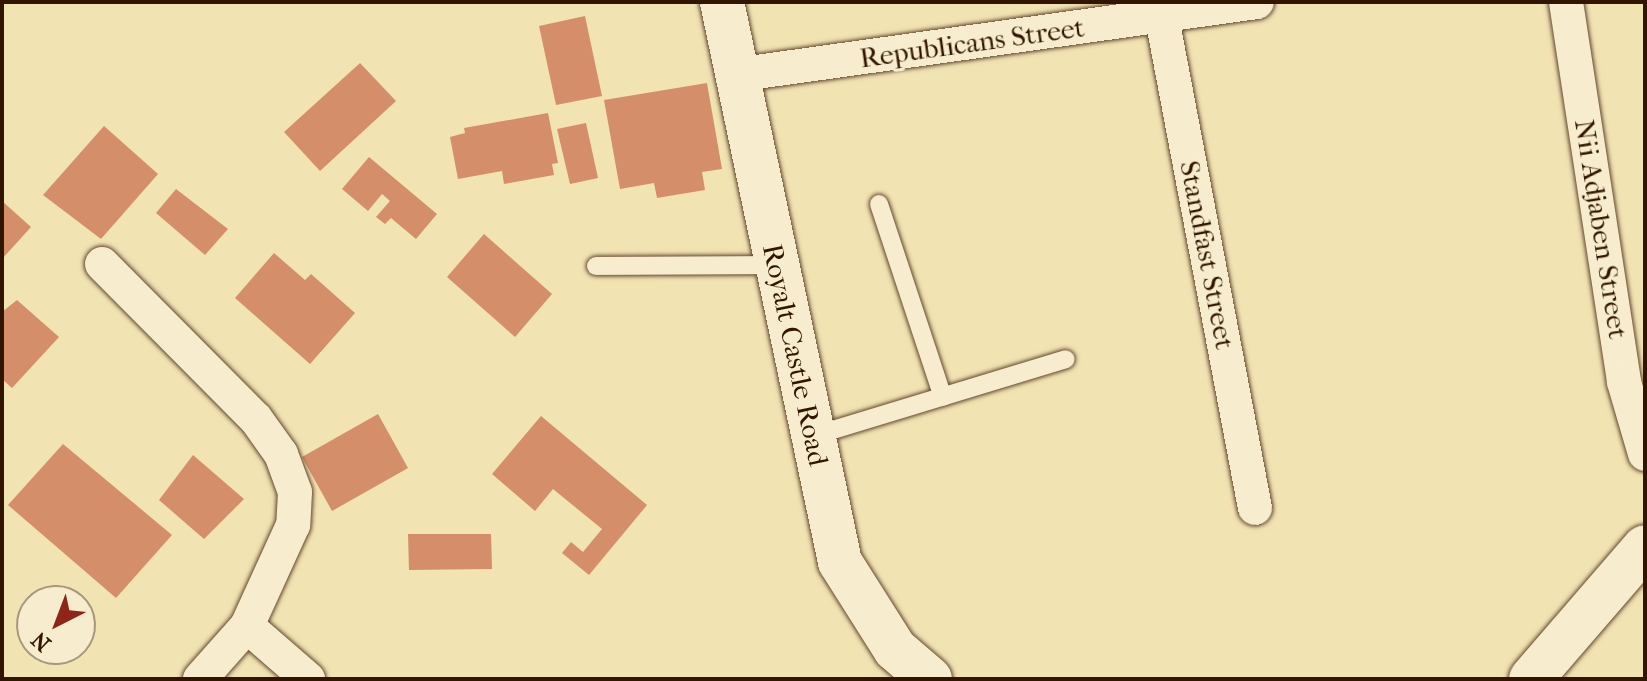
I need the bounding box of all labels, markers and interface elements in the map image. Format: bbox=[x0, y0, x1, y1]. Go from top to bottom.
street label: Republicans Street bbox=[857, 11, 1087, 75]
street label: Nii Adjaben Street bbox=[1567, 117, 1635, 341]
street label: Standfast Street bbox=[1172, 158, 1242, 352]
street label: Royalt Castle Road bbox=[755, 241, 835, 469]
north arrow bbox=[16, 585, 96, 665]
text: N bbox=[26, 626, 56, 657]

